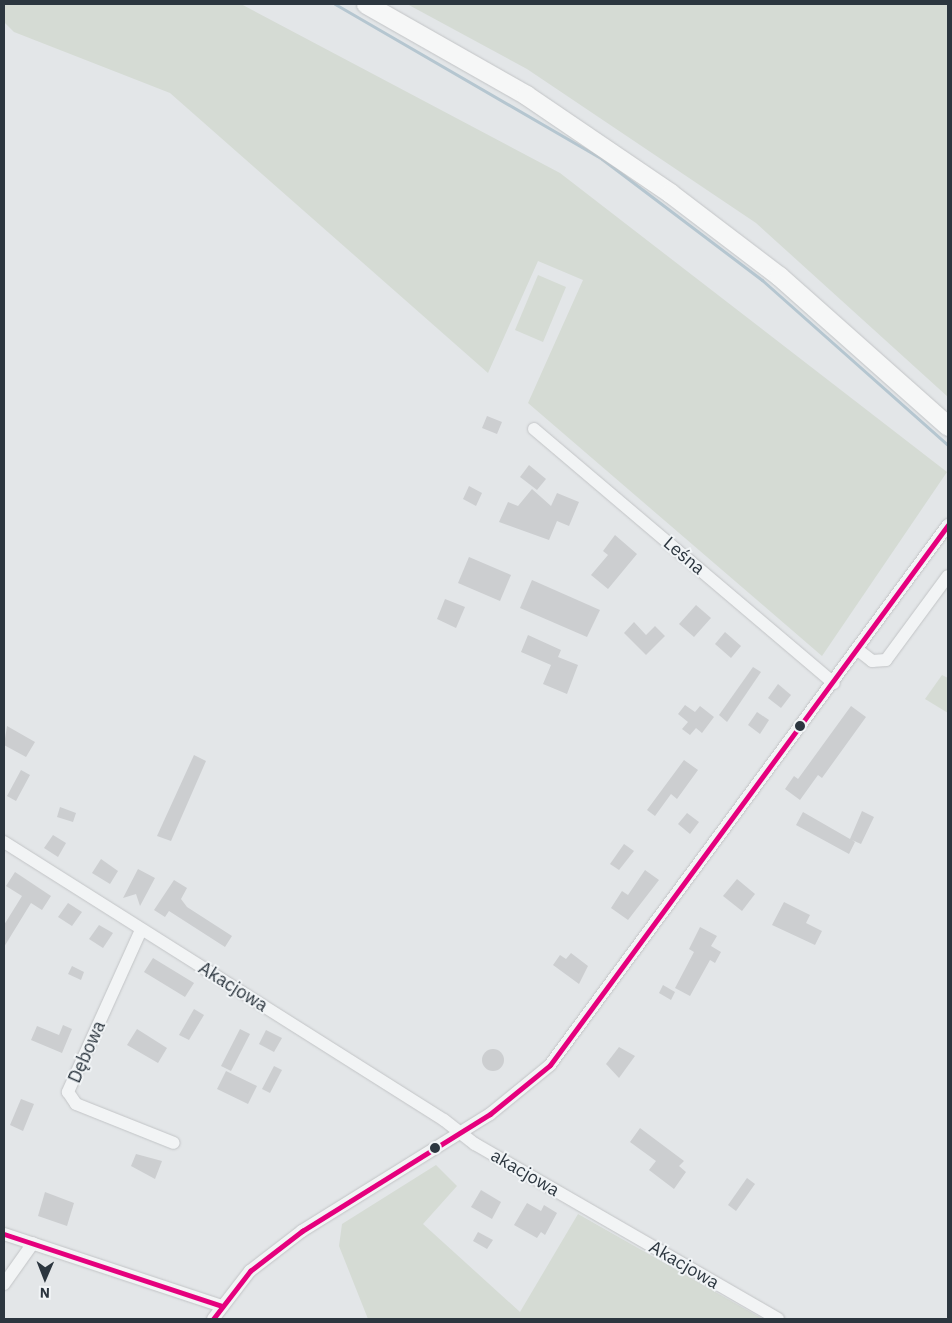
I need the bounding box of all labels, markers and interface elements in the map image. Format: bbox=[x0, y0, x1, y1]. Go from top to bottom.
street label: Leśna bbox=[659, 533, 709, 579]
unlabelled marker bbox=[795, 721, 805, 731]
street label: Akacjowa bbox=[194, 957, 272, 1017]
street label: Dębowa bbox=[64, 1018, 110, 1086]
unlabelled marker bbox=[430, 1143, 440, 1153]
street label: akacjowa bbox=[487, 1145, 563, 1201]
street label: Akacjowa bbox=[645, 1236, 723, 1294]
north arrow bbox=[20, 1253, 70, 1303]
text: N bbox=[40, 1284, 50, 1302]

